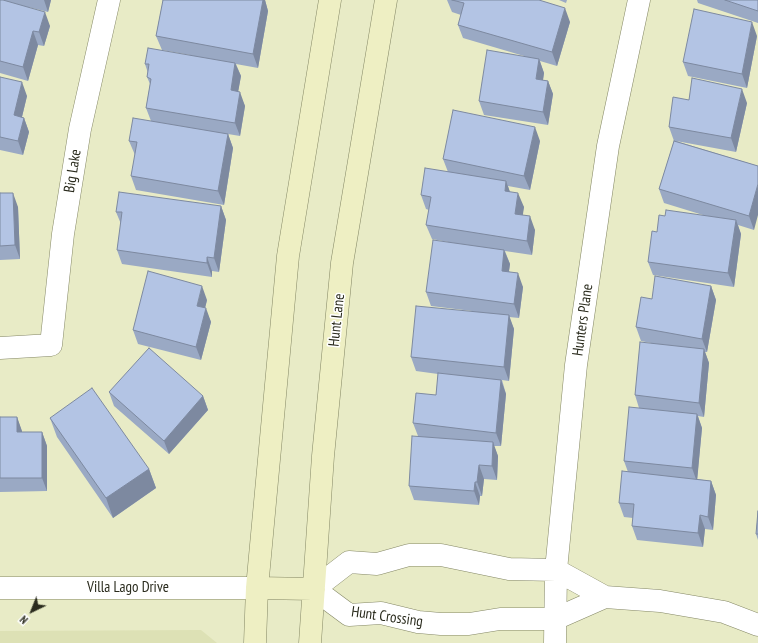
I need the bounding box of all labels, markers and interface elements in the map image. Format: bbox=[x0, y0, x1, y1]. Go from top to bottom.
street label: Big Lake bbox=[61, 148, 85, 194]
street label: Hunters Plane bbox=[569, 283, 597, 357]
street label: Hunt Lane bbox=[325, 293, 349, 347]
street label: Villa Lago Drive bbox=[87, 579, 169, 597]
north arrow bbox=[12, 591, 52, 631]
street label: Hunt Crossing bbox=[350, 603, 424, 631]
text: N bbox=[17, 613, 31, 627]

